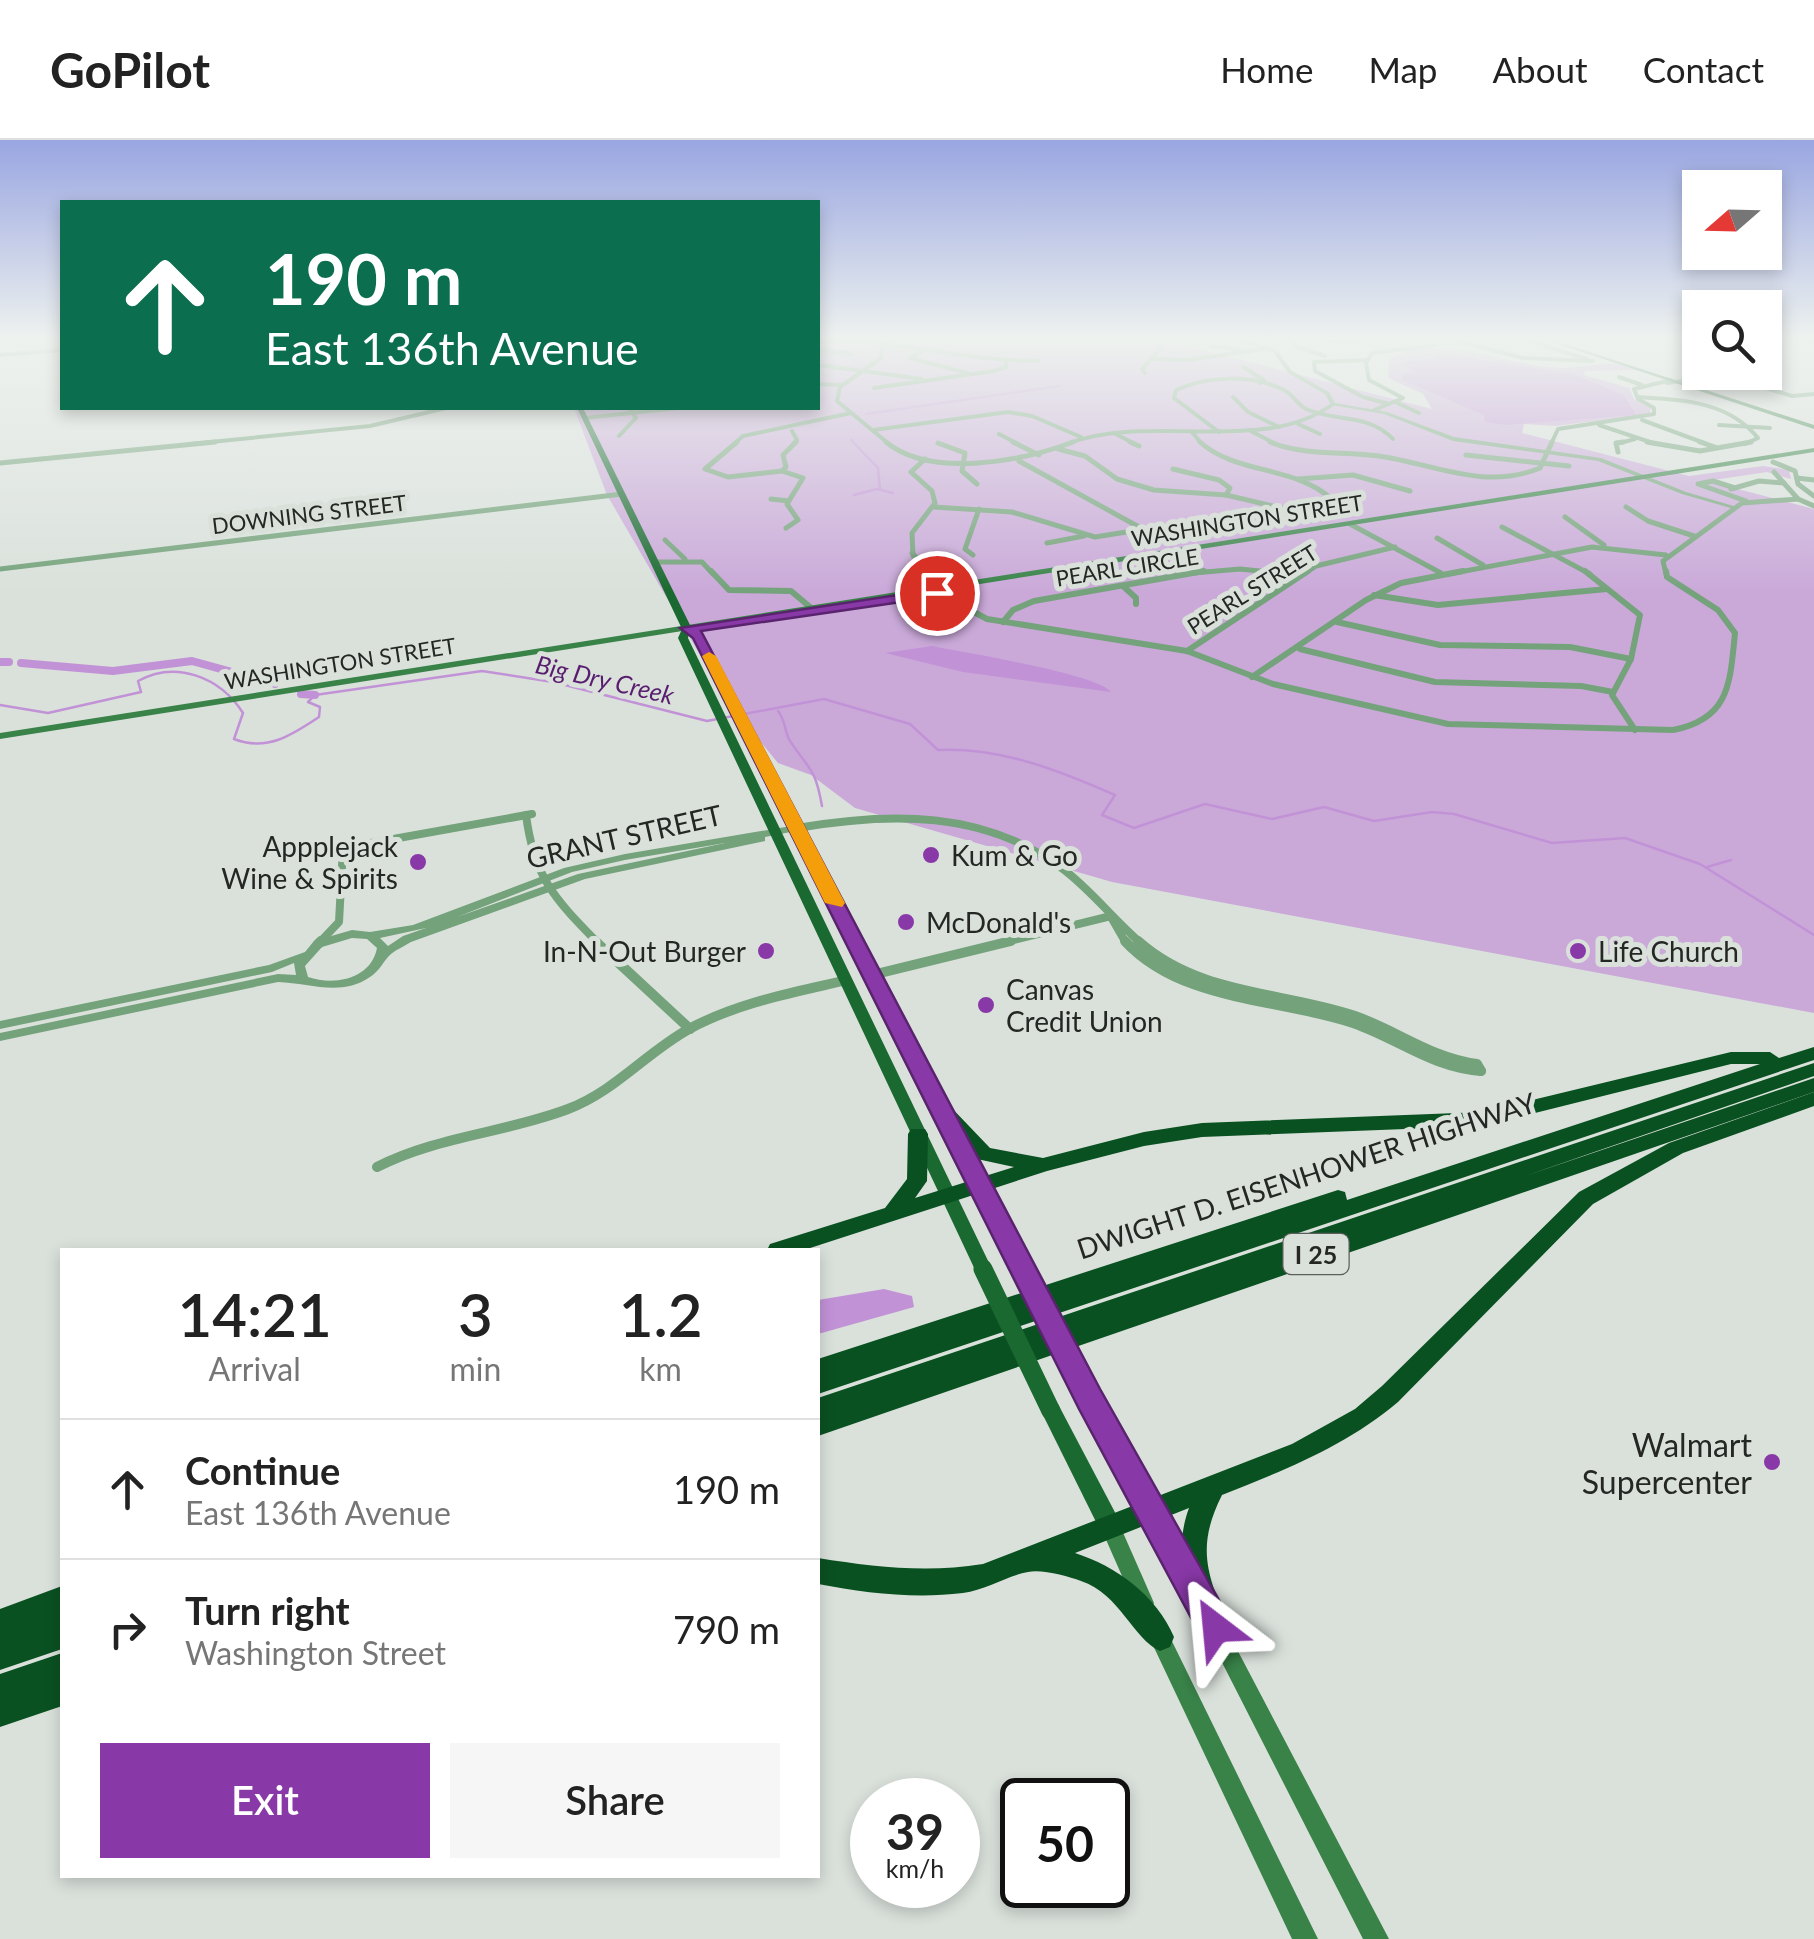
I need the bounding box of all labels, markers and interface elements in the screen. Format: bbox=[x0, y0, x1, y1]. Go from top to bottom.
text: GoPilot bbox=[50, 41, 210, 98]
text: Home bbox=[1220, 48, 1313, 90]
text: Map bbox=[1368, 48, 1437, 90]
text: About bbox=[1492, 48, 1588, 90]
text: Contact bbox=[1643, 48, 1764, 90]
north arrow bbox=[1682, 170, 1782, 270]
map controls bbox=[1682, 170, 1782, 390]
text: 190 m bbox=[265, 236, 462, 320]
icon: ahead bbox=[100, 240, 230, 370]
button: search bbox=[1682, 290, 1782, 390]
text: East 136th Avenue bbox=[265, 321, 639, 375]
street label: WASHINGTON STREET bbox=[1129, 488, 1365, 552]
street label: DOWNING STREET bbox=[210, 489, 408, 539]
street label: PEARL STREET bbox=[1182, 538, 1322, 640]
street label: PEARL CIRCLE bbox=[1054, 542, 1200, 592]
pin bbox=[895, 551, 980, 636]
icon: arrive bbox=[910, 566, 965, 621]
street label: WASHINGTON STREET bbox=[222, 631, 458, 695]
water label: Big Dry Creek bbox=[533, 649, 678, 710]
street label: GRANT STREET bbox=[523, 797, 725, 875]
place label: Appplejack Wine & Spirits bbox=[221, 829, 399, 895]
place label: Kum & Go bbox=[951, 838, 1078, 872]
marker: Kum & Go bbox=[920, 844, 942, 866]
marker: Appplejack Wine & Spirits bbox=[407, 851, 429, 873]
place label: McDonald's bbox=[926, 905, 1071, 939]
marker: McDonald's bbox=[895, 911, 917, 933]
place label: In-N-Out Burger bbox=[543, 934, 746, 968]
place label: Life Church bbox=[1598, 934, 1739, 968]
marker: In-N-Out Burger bbox=[755, 940, 777, 962]
marker: Life Church bbox=[1567, 940, 1589, 962]
place label: Canvas Credit Union bbox=[1006, 972, 1163, 1038]
marker: Canvas Credit Union bbox=[975, 994, 997, 1016]
street label: DWIGHT D. EISENHOWER HIGHWAY bbox=[1072, 1084, 1540, 1265]
road number: I 25 bbox=[1284, 1234, 1348, 1274]
text: 14:21 bbox=[177, 1278, 332, 1350]
text: 3 bbox=[458, 1278, 493, 1350]
text: 1.2 bbox=[619, 1278, 703, 1350]
text: Arrival bbox=[209, 1349, 301, 1388]
text: min bbox=[449, 1349, 501, 1388]
text: km bbox=[639, 1349, 682, 1388]
place label: Walmart Supercenter bbox=[1582, 1425, 1753, 1501]
text: Continue bbox=[185, 1447, 340, 1493]
marker: Walmart Supercenter bbox=[1761, 1451, 1783, 1473]
icon: ahead bbox=[100, 1462, 155, 1517]
text: 190 m bbox=[673, 1466, 780, 1512]
text: East 136th Avenue bbox=[185, 1493, 451, 1532]
position arrow bbox=[1164, 1576, 1268, 1680]
text: Turn right bbox=[185, 1587, 350, 1633]
icon: right bbox=[100, 1602, 155, 1657]
text: 790 m bbox=[673, 1606, 780, 1652]
text: Washington Street bbox=[185, 1633, 446, 1672]
button: Exit bbox=[100, 1743, 430, 1858]
button: Share bbox=[450, 1743, 780, 1858]
speed limit sign: 50 bbox=[1000, 1778, 1130, 1908]
text: 39 bbox=[886, 1801, 944, 1861]
text: km/h bbox=[886, 1853, 944, 1883]

